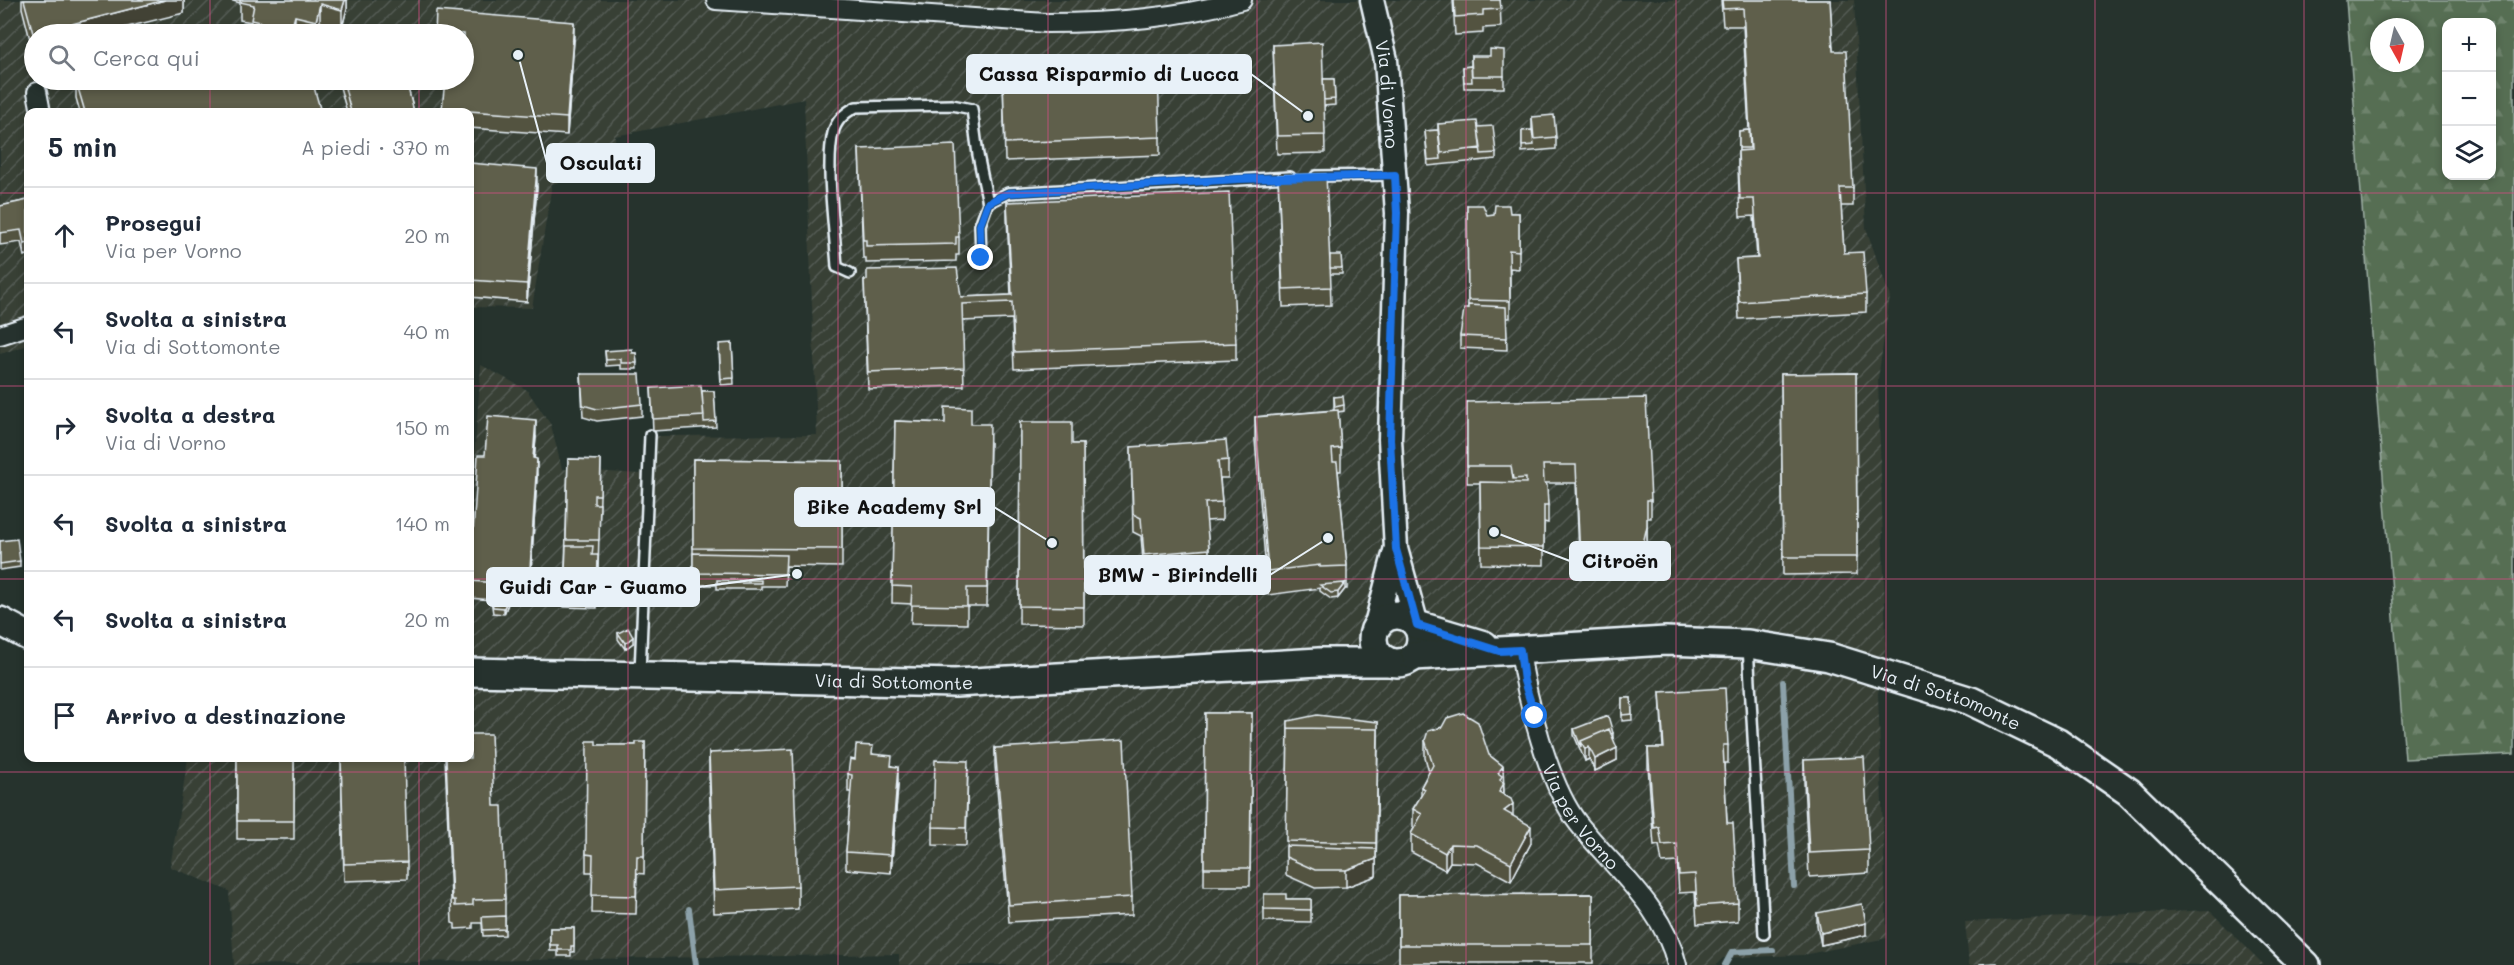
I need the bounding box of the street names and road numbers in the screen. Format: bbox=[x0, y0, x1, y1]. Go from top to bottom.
street label: Via di Vorno bbox=[1370, 38, 1404, 150]
street label: Via di Sottomonte bbox=[1868, 659, 2025, 735]
street label: Via di Sottomonte bbox=[815, 668, 974, 695]
street label: Via per Vorno bbox=[1537, 761, 1625, 875]

